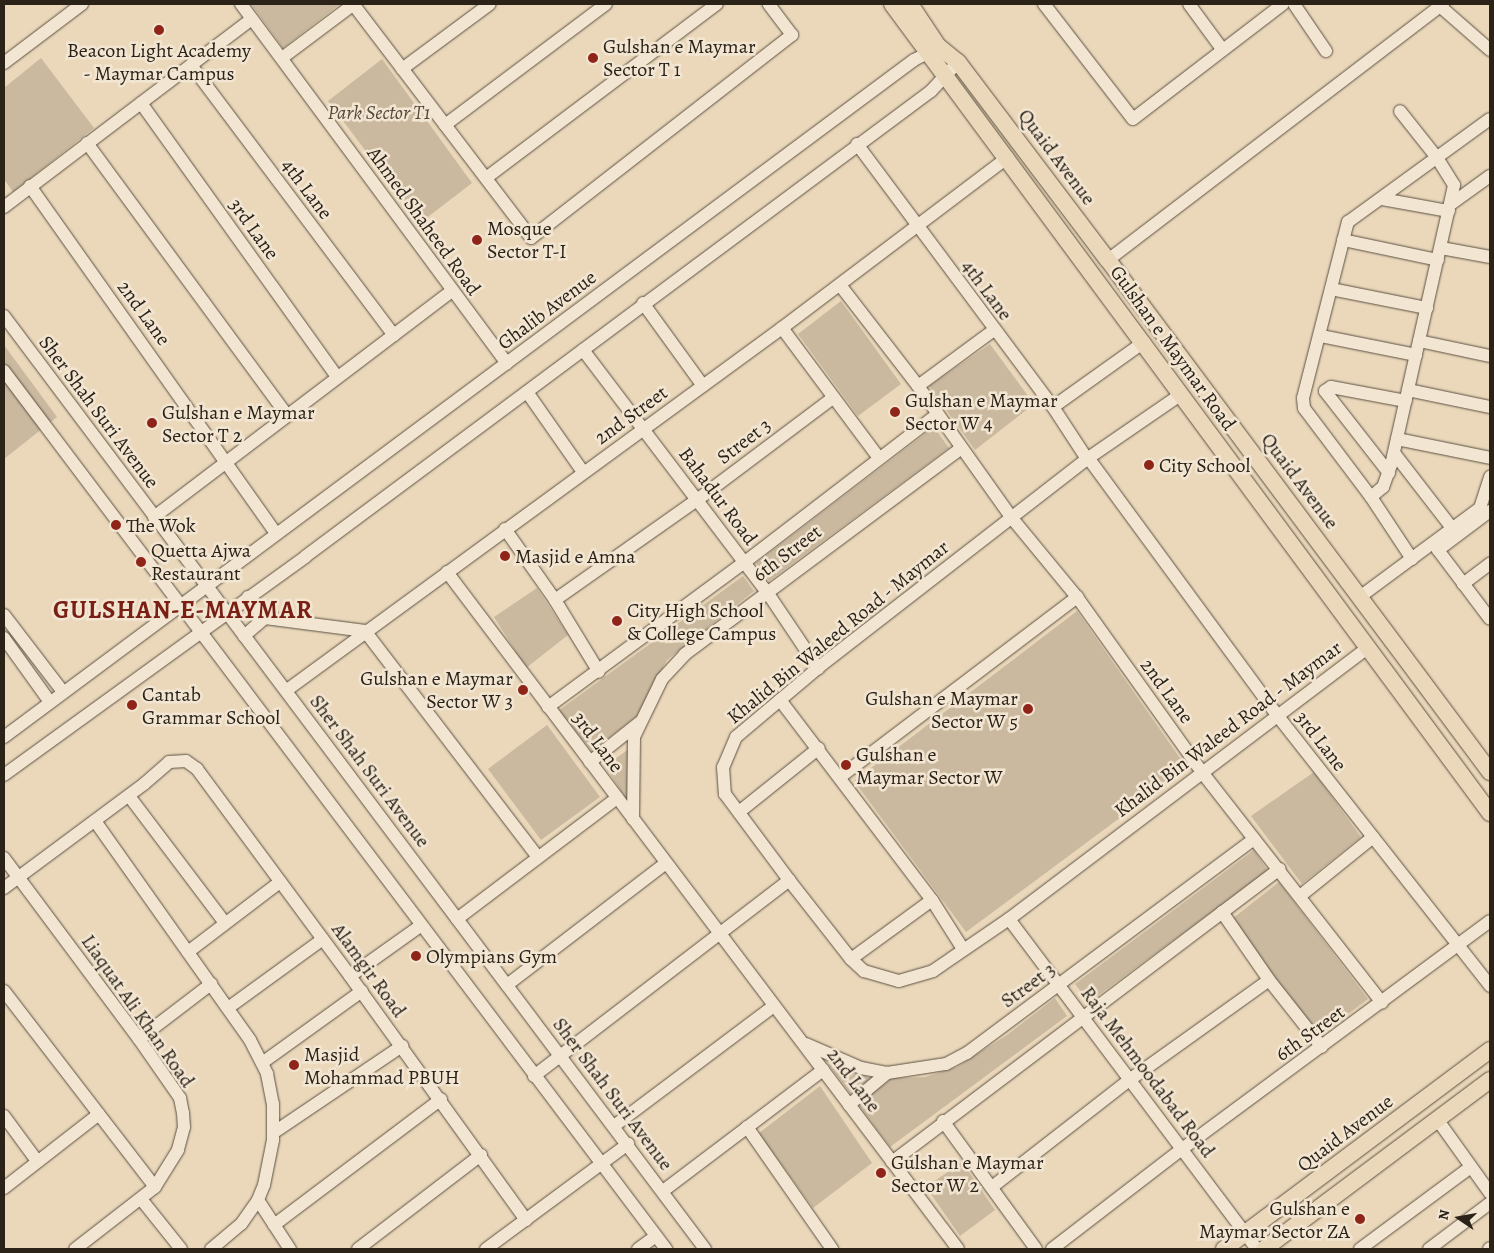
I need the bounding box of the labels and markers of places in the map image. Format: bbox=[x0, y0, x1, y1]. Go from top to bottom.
marker: Beacon Light Academy - Maymar Campus bbox=[153, 24, 165, 36]
place label: Gulshan e Maymar Sector T 1 bbox=[603, 34, 756, 81]
place label: Beacon Light Academy - Maymar Campus bbox=[67, 38, 251, 85]
marker: Gulshan e Maymar Sector T 1 bbox=[587, 52, 599, 64]
place label: Mosque Sector T-I bbox=[487, 216, 567, 263]
marker: Mosque Sector T-I bbox=[471, 234, 483, 246]
place label: Gulshan e Maymar Sector W 4 bbox=[905, 389, 1058, 436]
place label: Gulshan e Maymar Sector T 2 bbox=[162, 400, 315, 447]
marker: Gulshan e Maymar Sector W 4 bbox=[889, 406, 901, 418]
marker: Gulshan e Maymar Sector T 2 bbox=[146, 417, 158, 429]
place label: City School bbox=[1159, 453, 1250, 477]
marker: City School bbox=[1143, 459, 1155, 471]
place label: The Wok bbox=[126, 513, 196, 537]
marker: The Wok bbox=[110, 519, 122, 531]
place label: Quetta Ajwa Restaurant bbox=[151, 538, 251, 585]
place label: Masjid e Amna bbox=[515, 544, 636, 568]
marker: Masjid e Amna bbox=[499, 550, 511, 562]
marker: Quetta Ajwa Restaurant bbox=[135, 556, 147, 568]
place label: City High School & College Campus bbox=[627, 598, 776, 645]
marker: City High School & College Campus bbox=[611, 615, 623, 627]
place label: Gulshan e Maymar Sector W 3 bbox=[360, 666, 513, 713]
place label: Cantab Grammar School bbox=[142, 682, 280, 729]
marker: Gulshan e Maymar Sector W 3 bbox=[517, 684, 529, 696]
place label: Gulshan e Maymar Sector W 5 bbox=[865, 686, 1018, 733]
marker: Cantab Grammar School bbox=[126, 699, 138, 711]
marker: Gulshan e Maymar Sector W 5 bbox=[1022, 703, 1034, 715]
place label: Gulshan e Maymar Sector W bbox=[856, 742, 1003, 789]
marker: Gulshan e Maymar Sector W bbox=[840, 759, 852, 771]
place label: Olympians Gym bbox=[426, 944, 557, 968]
marker: Olympians Gym bbox=[410, 950, 422, 962]
place label: Masjid Mohammad PBUH bbox=[304, 1042, 459, 1089]
marker: Masjid Mohammad PBUH bbox=[288, 1059, 300, 1071]
place label: Gulshan e Maymar Sector W 2 bbox=[891, 1150, 1044, 1197]
marker: Gulshan e Maymar Sector W 2 bbox=[875, 1167, 887, 1179]
place label: Gulshan e Maymar Sector ZA bbox=[1199, 1196, 1350, 1243]
marker: Gulshan e Maymar Sector ZA bbox=[1354, 1213, 1366, 1225]

